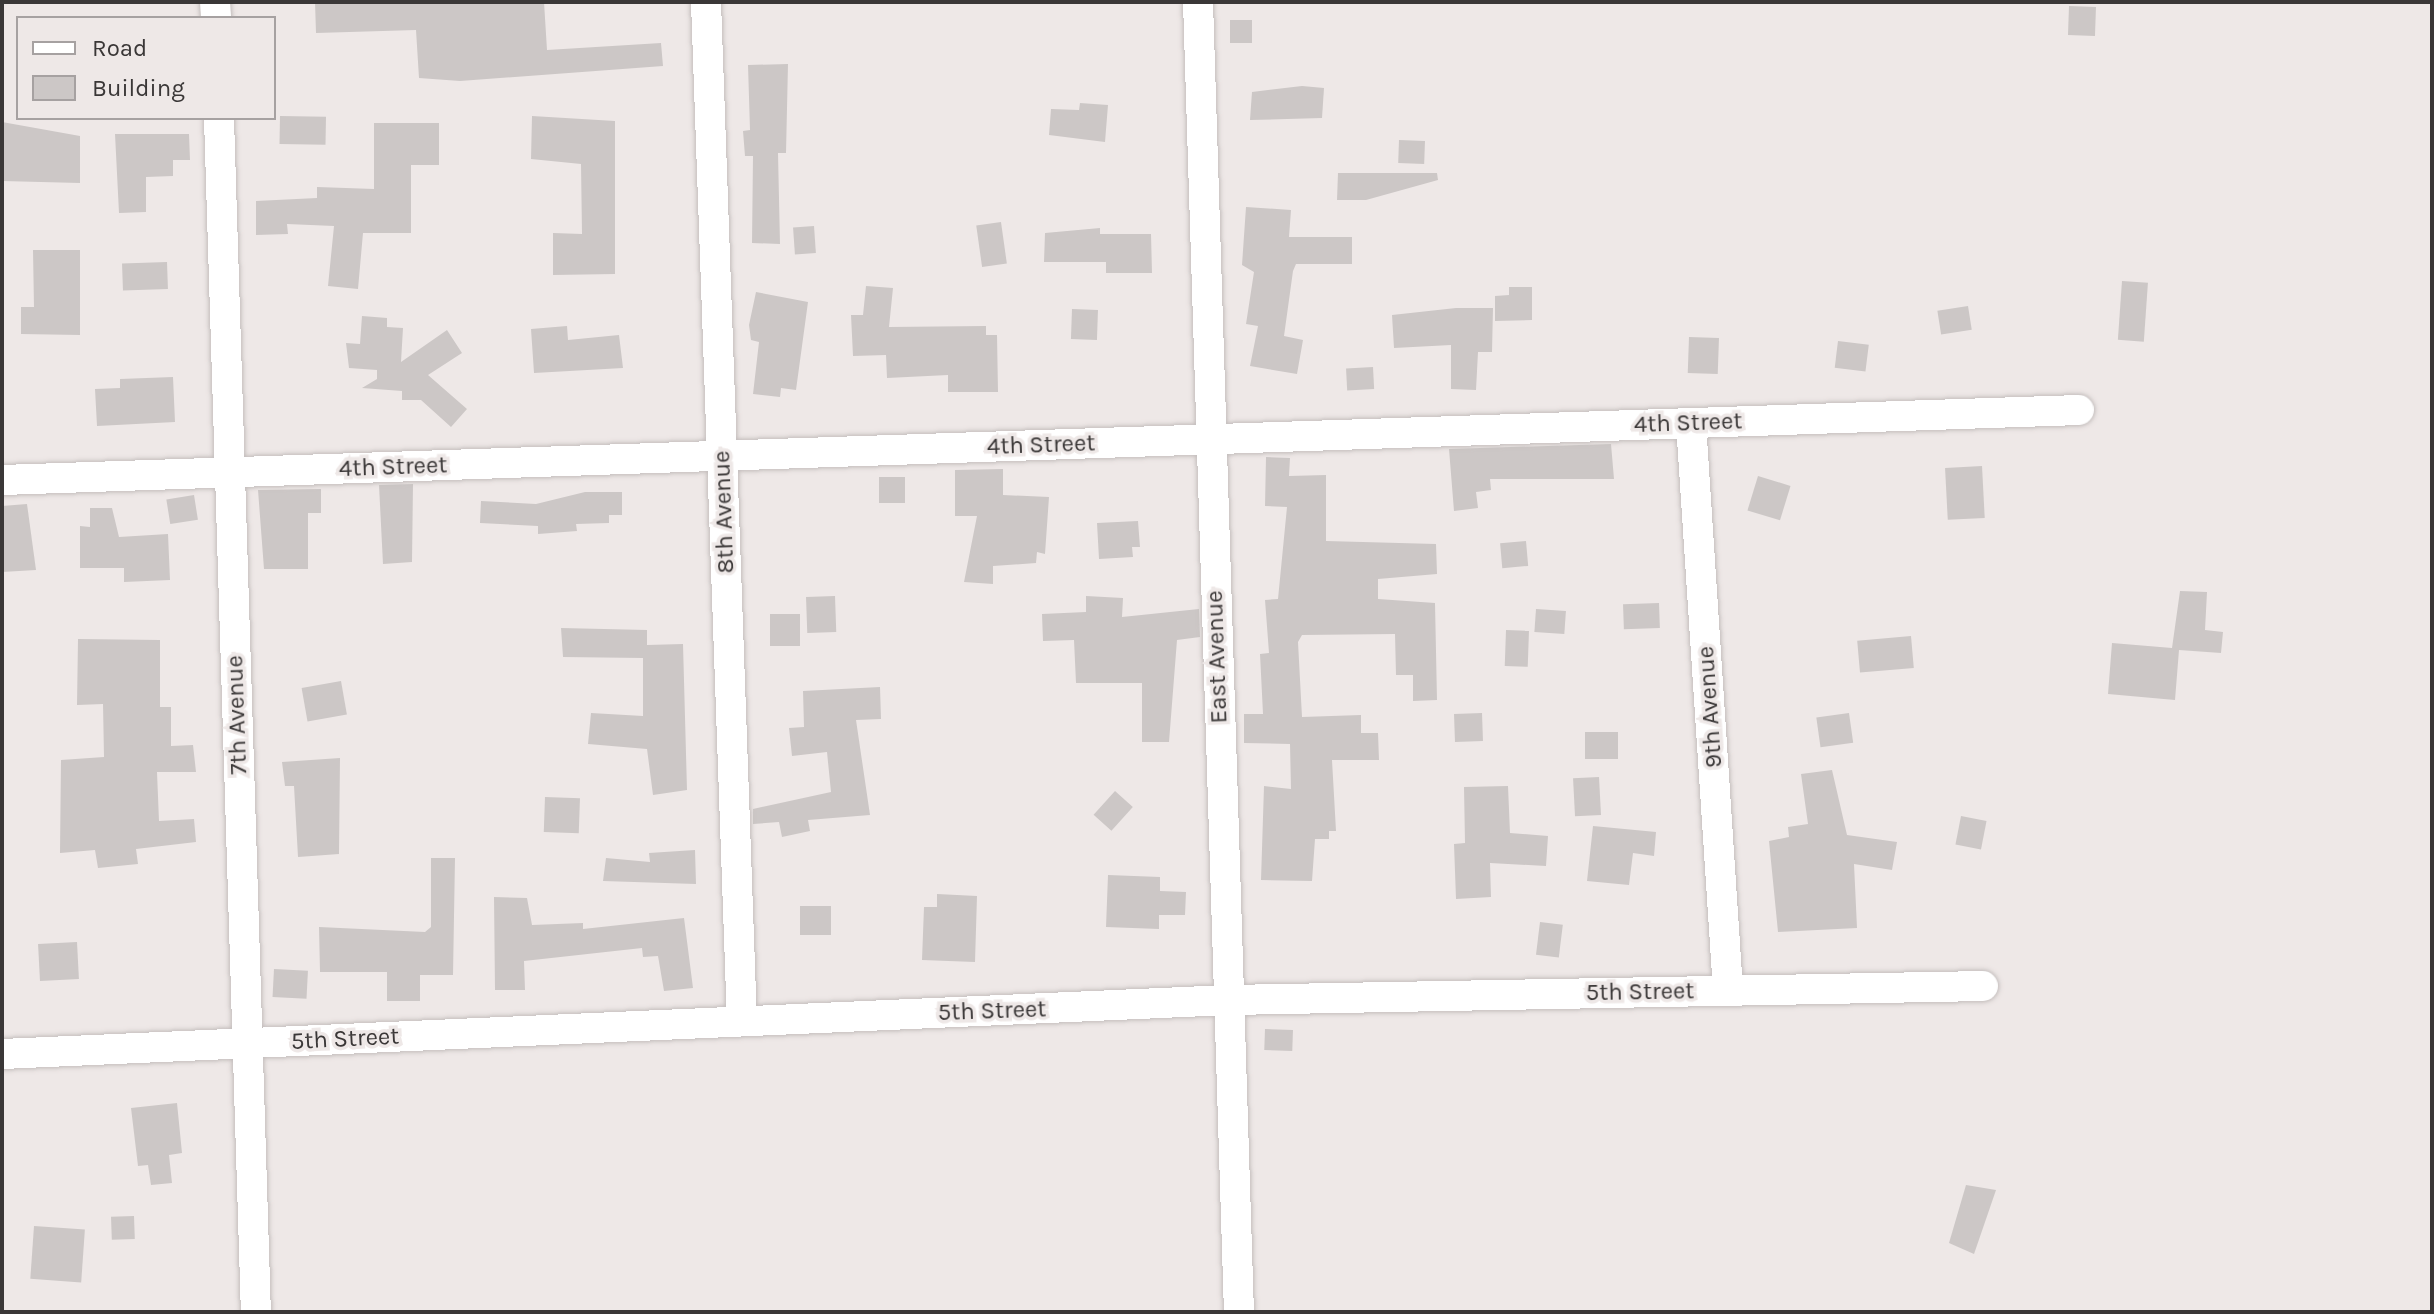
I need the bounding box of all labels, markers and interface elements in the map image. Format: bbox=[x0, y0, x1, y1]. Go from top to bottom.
legend bbox=[16, 16, 276, 120]
text: Road bbox=[92, 34, 147, 62]
text: Building bbox=[92, 74, 185, 102]
street label: 4th Street bbox=[1633, 407, 1743, 439]
street label: 4th Street bbox=[986, 429, 1096, 461]
street label: 8th Avenue bbox=[707, 450, 741, 574]
street label: 4th Street bbox=[338, 451, 448, 483]
street label: East Avenue bbox=[1200, 590, 1234, 724]
street label: 9th Avenue bbox=[1691, 645, 1729, 769]
street label: 7th Avenue bbox=[221, 655, 253, 775]
street label: 5th Street bbox=[1585, 977, 1695, 1007]
street label: 5th Street bbox=[937, 995, 1047, 1027]
street label: 5th Street bbox=[290, 1022, 400, 1056]

